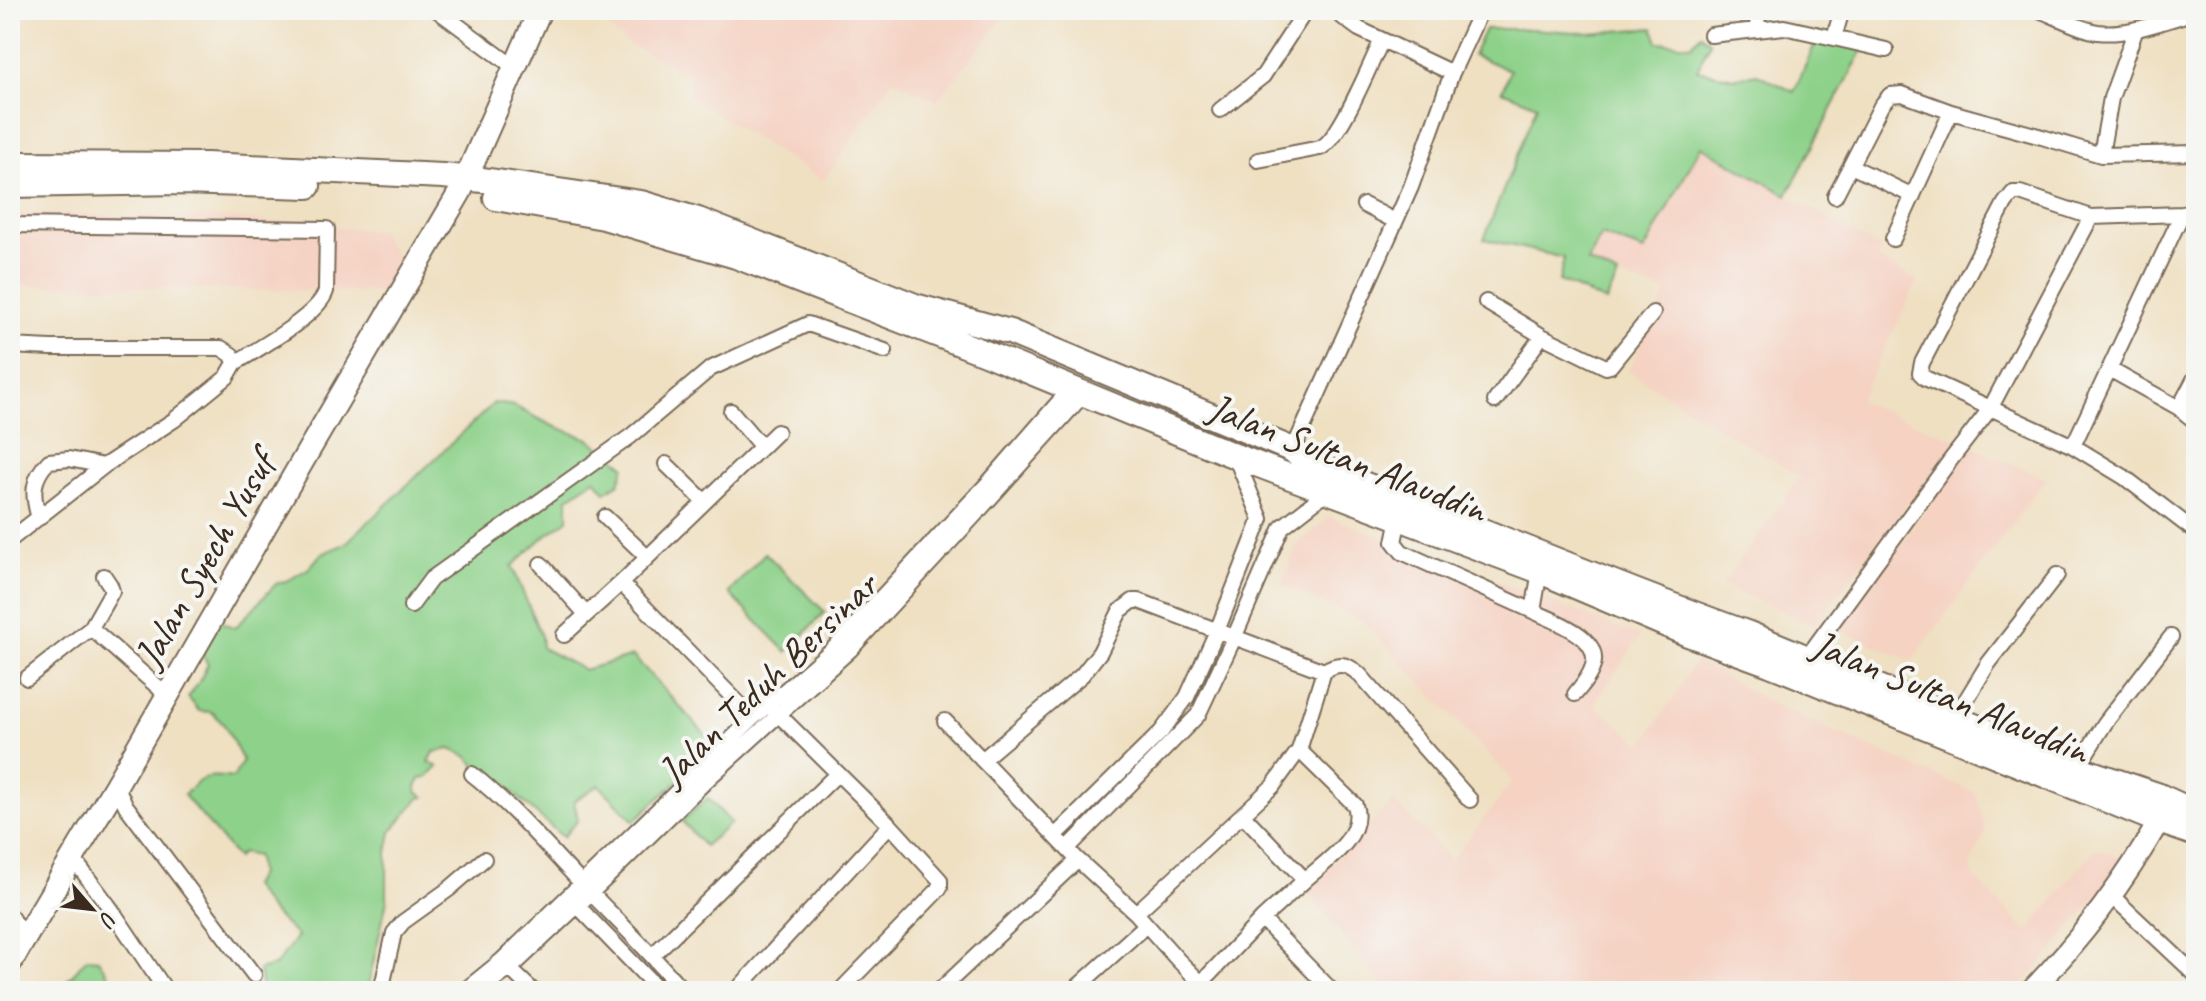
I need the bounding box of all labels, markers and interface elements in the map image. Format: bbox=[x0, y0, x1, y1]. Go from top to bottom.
street label: Jalan Sultan Alauddin bbox=[1200, 381, 1496, 535]
street label: Jalan Syech Yusuf bbox=[122, 436, 291, 678]
street label: Jalan Teduh Bersinar bbox=[646, 559, 890, 798]
street label: Jalan Sultan Alauddin bbox=[1803, 618, 2098, 776]
north arrow bbox=[52, 869, 132, 949]
text: U bbox=[92, 907, 124, 933]

